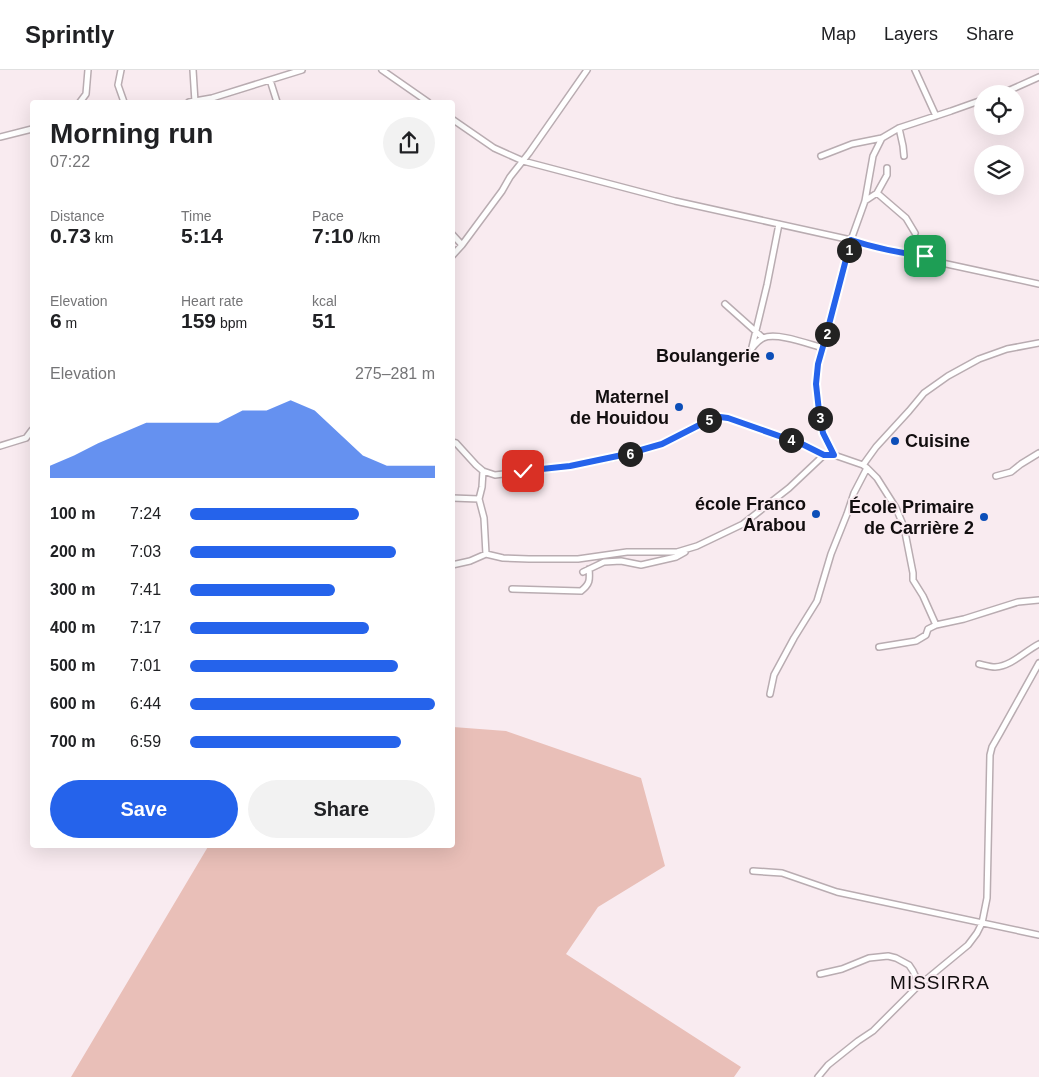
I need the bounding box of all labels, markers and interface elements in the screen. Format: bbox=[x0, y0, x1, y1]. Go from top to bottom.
text: Sprintly bbox=[25, 21, 114, 48]
text: Map bbox=[821, 24, 856, 44]
text: Layers bbox=[884, 24, 938, 44]
text: Share bbox=[966, 24, 1014, 44]
map controls bbox=[974, 85, 1024, 195]
button: locate bbox=[974, 85, 1024, 135]
button: share bbox=[383, 117, 435, 169]
text: Morning run bbox=[50, 118, 213, 149]
button: layers bbox=[974, 145, 1024, 195]
text: 07:22 bbox=[50, 153, 90, 170]
text: Distance bbox=[50, 208, 104, 224]
text: Time bbox=[181, 208, 212, 224]
text: Pace bbox=[312, 208, 344, 224]
text: 0.73 bbox=[50, 224, 91, 247]
text: 5:14 bbox=[181, 224, 223, 247]
text: 7:10 bbox=[312, 224, 354, 247]
text: km bbox=[91, 230, 113, 246]
text: /km bbox=[354, 230, 380, 246]
pin bbox=[904, 235, 946, 277]
pin: 1 bbox=[836, 238, 862, 262]
text: 1 bbox=[846, 242, 853, 258]
icon: arrive bbox=[911, 242, 939, 270]
text: Elevation bbox=[50, 293, 108, 309]
text: Heart rate bbox=[181, 293, 243, 309]
text: kcal bbox=[312, 293, 337, 309]
text: 6 bbox=[50, 309, 62, 332]
text: 159 bbox=[181, 309, 216, 332]
text: 51 bbox=[312, 309, 335, 332]
text: m bbox=[62, 315, 77, 331]
text: bpm bbox=[216, 315, 247, 331]
pin: 2 bbox=[814, 322, 840, 346]
text: 2 bbox=[824, 326, 831, 342]
place label: Boulangerie bbox=[656, 346, 760, 366]
marker: Boulangerie bbox=[764, 350, 776, 362]
text: Elevation bbox=[50, 365, 116, 382]
text: 275–281 m bbox=[355, 365, 435, 382]
place label: Maternel de Houidou bbox=[570, 387, 669, 428]
marker: Maternel de Houidou bbox=[673, 401, 685, 413]
pin: 3 bbox=[808, 406, 832, 430]
pin: 5 bbox=[696, 408, 722, 432]
text: 3 bbox=[817, 410, 824, 426]
text: 5 bbox=[706, 412, 713, 428]
pin: 4 bbox=[778, 428, 804, 452]
place label: Cuisine bbox=[905, 431, 970, 451]
text: 4 bbox=[788, 432, 795, 448]
marker: Cuisine bbox=[889, 435, 901, 447]
pin: 6 bbox=[618, 442, 642, 466]
text: 6 bbox=[627, 446, 634, 462]
pin bbox=[502, 450, 544, 492]
icon: check bbox=[509, 457, 537, 485]
place label: école Franco Arabou bbox=[695, 494, 806, 535]
place label: École Primaire de Carrière 2 bbox=[849, 496, 974, 538]
text: 100 m bbox=[50, 505, 95, 522]
text: 7:24 bbox=[130, 505, 161, 522]
marker: école Franco Arabou bbox=[810, 508, 822, 520]
marker: École Primaire de Carrière 2 bbox=[978, 511, 990, 523]
text: 200 m bbox=[50, 543, 95, 560]
text: 7:03 bbox=[130, 543, 161, 560]
text: 300 m bbox=[50, 581, 95, 598]
text: 7:41 bbox=[130, 581, 161, 598]
text: 400 m bbox=[50, 619, 95, 636]
text: 7:17 bbox=[130, 619, 161, 636]
text: 500 m bbox=[50, 657, 95, 674]
text: 7:01 bbox=[130, 657, 161, 674]
text: 600 m bbox=[50, 695, 95, 712]
text: 6:44 bbox=[130, 695, 161, 712]
text: 700 m bbox=[50, 733, 95, 750]
text: 6:59 bbox=[130, 733, 161, 750]
button: Save bbox=[50, 780, 238, 838]
button: Share bbox=[248, 780, 435, 838]
district label: MISSIRRA bbox=[890, 972, 990, 993]

